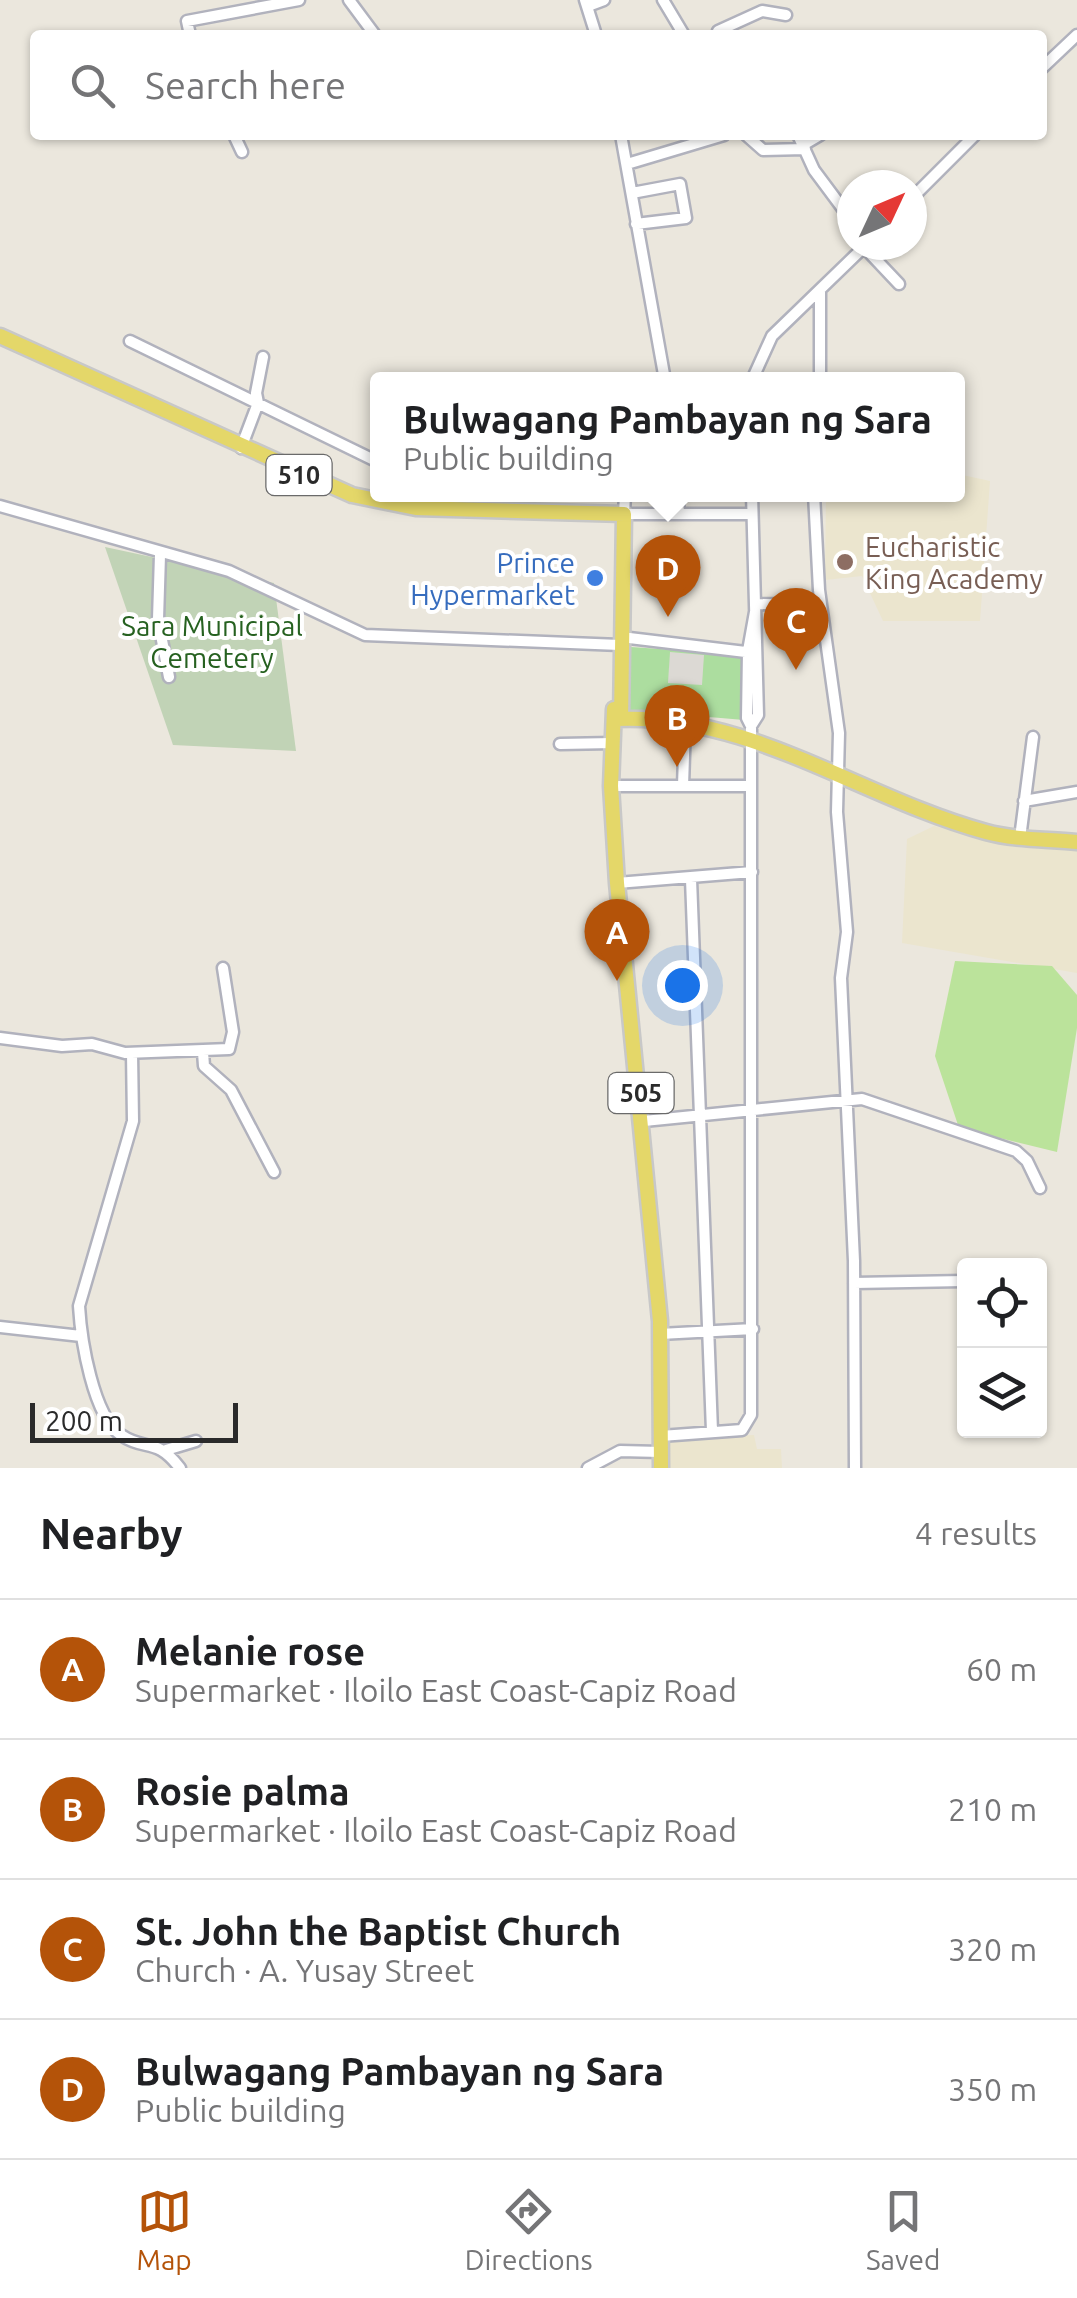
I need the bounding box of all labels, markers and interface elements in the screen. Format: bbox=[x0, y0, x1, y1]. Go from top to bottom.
search box bbox=[30, 30, 1047, 140]
icon: search bbox=[65, 58, 120, 113]
text: Search here bbox=[145, 64, 346, 106]
north arrow bbox=[837, 170, 927, 260]
popup bbox=[370, 372, 965, 502]
text: Bulwagang Pambayan ng Sara bbox=[403, 398, 932, 440]
text: Public building bbox=[403, 440, 614, 476]
road number: 510 bbox=[266, 455, 332, 495]
place label: Eucharistic King Academy bbox=[865, 531, 1043, 594]
pin: D bbox=[636, 534, 700, 617]
place label: Prince Hypermarket bbox=[410, 547, 575, 610]
marker: Eucharistic King Academy bbox=[834, 551, 856, 573]
marker: Prince Hypermarket bbox=[584, 567, 606, 589]
pin: C bbox=[764, 588, 828, 670]
park label: Sara Municipal Cemetery bbox=[121, 610, 303, 673]
pin: B bbox=[644, 684, 710, 767]
pin: A bbox=[584, 898, 650, 981]
your location bbox=[657, 960, 708, 1011]
road number: 505 bbox=[608, 1073, 674, 1113]
map controls bbox=[957, 1258, 1047, 1438]
button: locate bbox=[957, 1258, 1047, 1348]
button: layers bbox=[957, 1348, 1047, 1438]
scale bar bbox=[30, 1398, 238, 1442]
text: 200 m bbox=[45, 1405, 123, 1436]
text: Nearby bbox=[40, 1510, 183, 1557]
text: 4 results bbox=[915, 1515, 1037, 1551]
text: Melanie rose bbox=[135, 1630, 365, 1672]
text: A bbox=[61, 1651, 84, 1687]
text: 60 m bbox=[966, 1651, 1037, 1687]
text: Supermarket · Iloilo East Coast-Capiz Road bbox=[135, 1672, 737, 1708]
text: Rosie palma bbox=[135, 1770, 350, 1812]
text: B bbox=[62, 1791, 83, 1827]
text: 210 m bbox=[948, 1791, 1037, 1827]
text: Supermarket · Iloilo East Coast-Capiz Road bbox=[135, 1812, 737, 1848]
text: St. John the Baptist Church bbox=[135, 1910, 621, 1952]
text: C bbox=[62, 1931, 83, 1967]
text: 320 m bbox=[948, 1931, 1037, 1967]
text: Church · A. Yusay Street bbox=[135, 1952, 474, 1988]
text: Bulwagang Pambayan ng Sara bbox=[135, 2050, 664, 2092]
text: D bbox=[61, 2071, 84, 2107]
text: 350 m bbox=[948, 2071, 1037, 2107]
text: Public building bbox=[135, 2092, 346, 2128]
tab: Map bbox=[137, 2184, 192, 2275]
tab: Directions bbox=[465, 2184, 593, 2275]
tab: Saved bbox=[866, 2184, 940, 2275]

